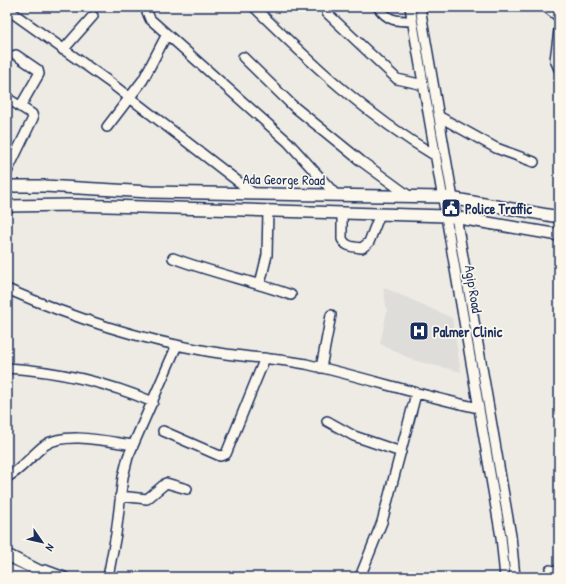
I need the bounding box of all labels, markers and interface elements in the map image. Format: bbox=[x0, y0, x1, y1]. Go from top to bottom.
street label: Ada George Road bbox=[243, 169, 326, 190]
public building icon: Police Traffic bbox=[440, 197, 462, 219]
place label: Police Traffic bbox=[465, 199, 532, 218]
street label: Agip Road bbox=[460, 264, 487, 315]
hospital icon: Palmer Clinic bbox=[408, 320, 430, 342]
place label: Palmer Clinic bbox=[433, 322, 503, 341]
north arrow bbox=[22, 522, 62, 562]
text: N bbox=[43, 541, 58, 554]

